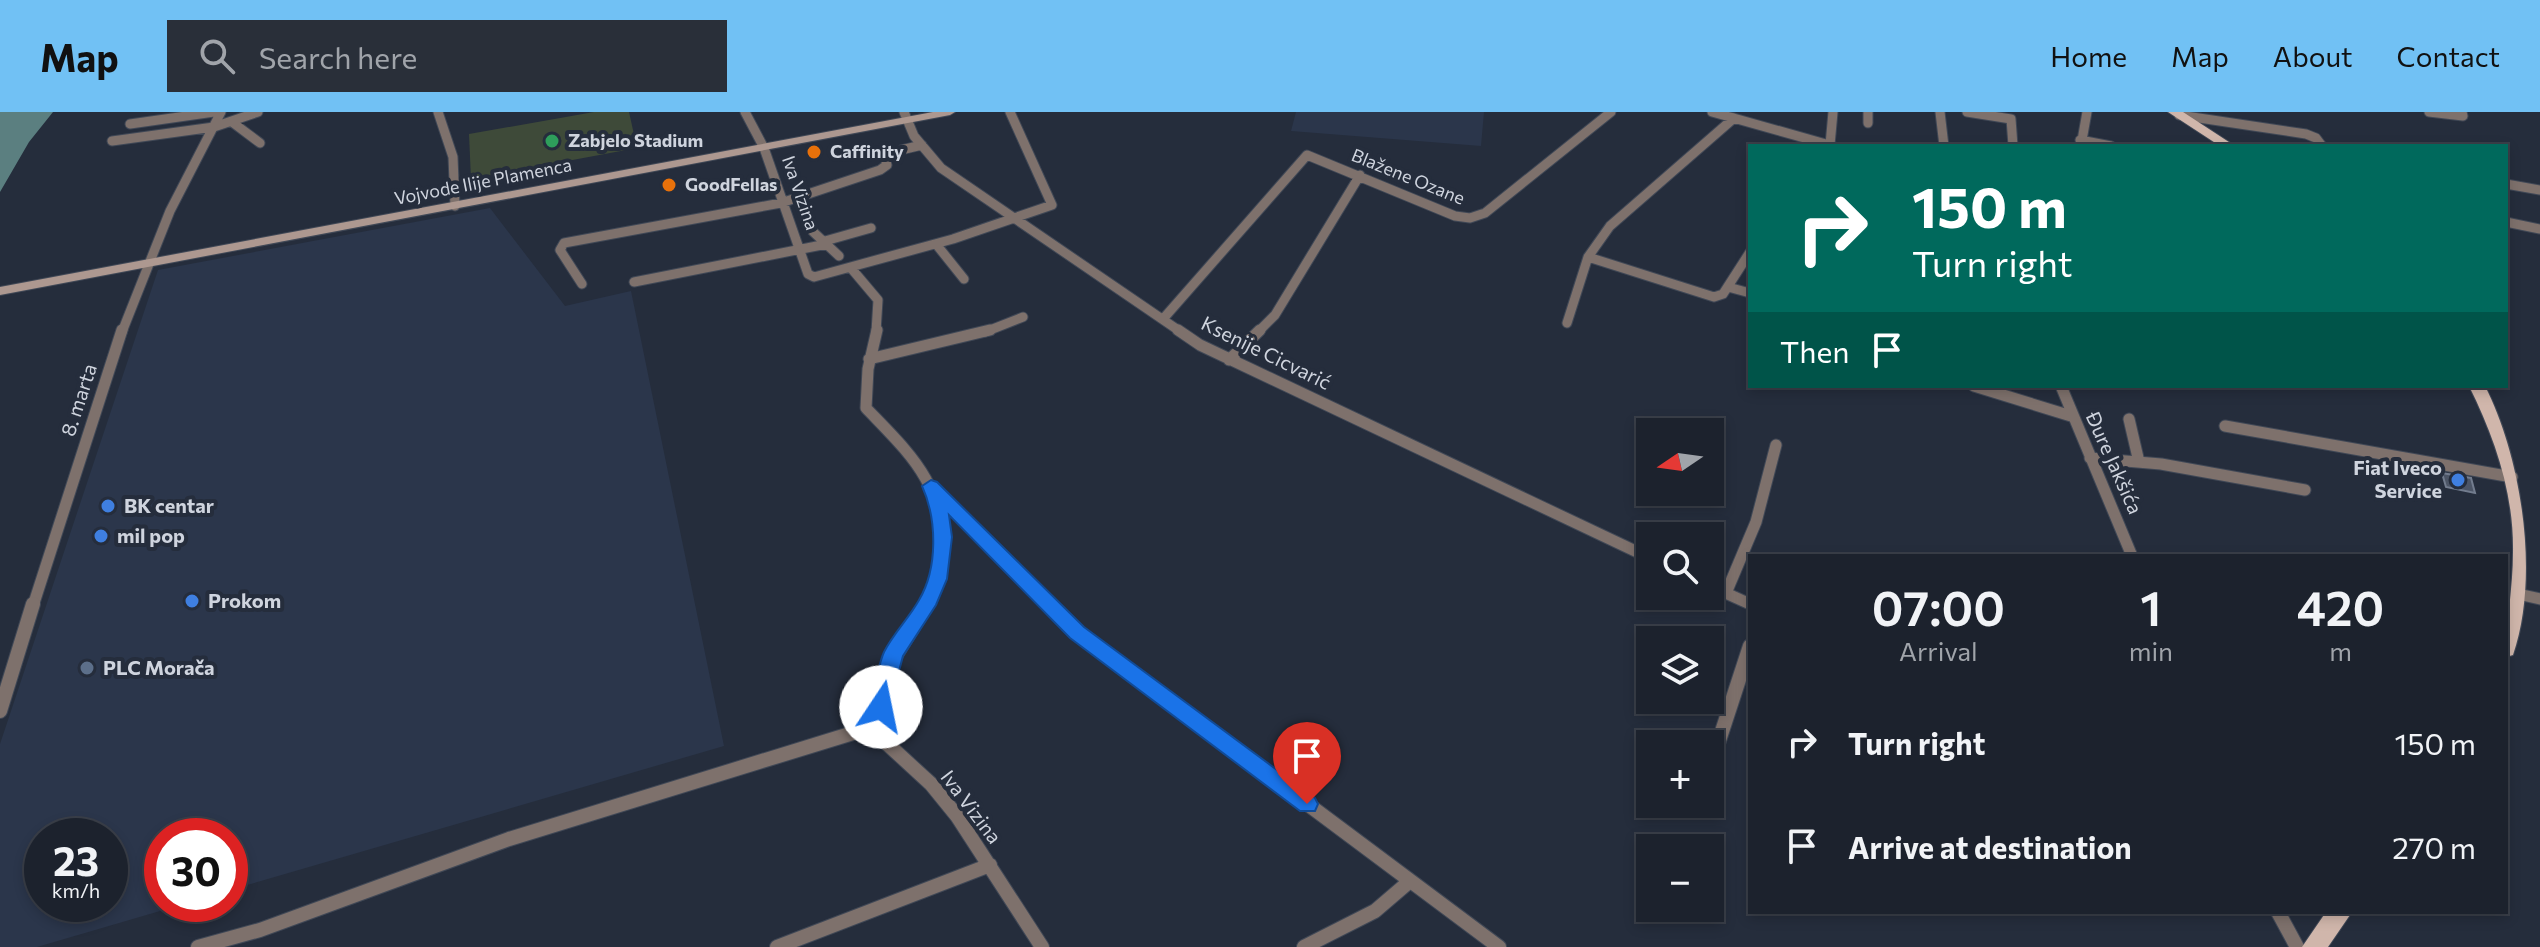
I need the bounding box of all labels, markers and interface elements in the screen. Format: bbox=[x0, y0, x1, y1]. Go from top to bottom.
search box bbox=[167, 20, 727, 92]
text: Map bbox=[40, 33, 119, 80]
icon: search bbox=[195, 34, 239, 78]
text: Search here bbox=[259, 38, 417, 75]
text: Home bbox=[2050, 39, 2127, 73]
text: Map bbox=[2171, 39, 2229, 73]
text: About bbox=[2273, 39, 2353, 73]
text: Contact bbox=[2397, 39, 2500, 73]
place label: Zabjelo Stadium bbox=[568, 129, 703, 151]
marker: Zabjelo Stadium bbox=[543, 132, 561, 150]
place label: Caffinity bbox=[830, 140, 904, 162]
marker: Caffinity bbox=[805, 143, 823, 161]
street label: Blažene Ozane bbox=[1349, 143, 1468, 209]
street label: Vojvode Ilije Plamenca bbox=[392, 153, 573, 209]
street label: Iva Vizina bbox=[778, 153, 824, 233]
text: 150 m bbox=[1912, 171, 2067, 240]
place label: GoodFellas bbox=[685, 173, 778, 195]
marker: GoodFellas bbox=[660, 176, 678, 194]
icon: right bbox=[1780, 176, 1884, 280]
text: Turn right bbox=[1912, 240, 2073, 284]
street label: Ksenije Cicvarić bbox=[1198, 310, 1335, 394]
icon: arrive bbox=[1865, 328, 1909, 372]
text: Then bbox=[1780, 332, 1849, 369]
street label: 8. marta bbox=[55, 360, 101, 439]
street label: Đure Jakšića bbox=[2081, 407, 2148, 518]
north arrow bbox=[1636, 418, 1724, 506]
map controls bbox=[1636, 418, 1724, 922]
place label: Fiat Iveco Service bbox=[2353, 455, 2442, 502]
marker: Fiat Iveco Service bbox=[2449, 471, 2467, 489]
place label: BK centar bbox=[124, 493, 214, 517]
marker: BK centar bbox=[99, 497, 117, 515]
button: search bbox=[1636, 522, 1724, 610]
place label: mil pop bbox=[117, 523, 185, 547]
marker: mil pop bbox=[92, 527, 110, 545]
text: 07:00 bbox=[1872, 577, 2005, 636]
text: 1 bbox=[2140, 577, 2162, 636]
text: 420 bbox=[2297, 577, 2384, 636]
place label: Prokom bbox=[208, 588, 281, 612]
marker: Prokom bbox=[183, 592, 201, 610]
button: layers bbox=[1636, 626, 1724, 714]
text: Arrival bbox=[1899, 635, 1978, 666]
text: min bbox=[2129, 635, 2173, 666]
text: m bbox=[2329, 635, 2352, 666]
place label: PLC Morača bbox=[103, 655, 215, 679]
marker: PLC Morača bbox=[78, 659, 96, 677]
position arrow bbox=[839, 665, 923, 749]
icon: right bbox=[1780, 720, 1824, 764]
pin bbox=[1273, 722, 1341, 804]
text: Turn right bbox=[1848, 724, 1985, 761]
text: 150 m bbox=[2394, 724, 2476, 761]
button: + bbox=[1636, 730, 1724, 818]
icon: arrive bbox=[1285, 734, 1329, 778]
street label: Iva Vizina bbox=[936, 765, 1007, 848]
speed limit sign: 30 bbox=[144, 818, 248, 922]
icon: arrive bbox=[1780, 824, 1824, 868]
text: Arrive at destination bbox=[1848, 828, 2132, 865]
text: 270 m bbox=[2392, 828, 2476, 865]
button: − bbox=[1636, 834, 1724, 922]
text: 23 bbox=[53, 835, 99, 884]
text: km/h bbox=[52, 878, 100, 902]

